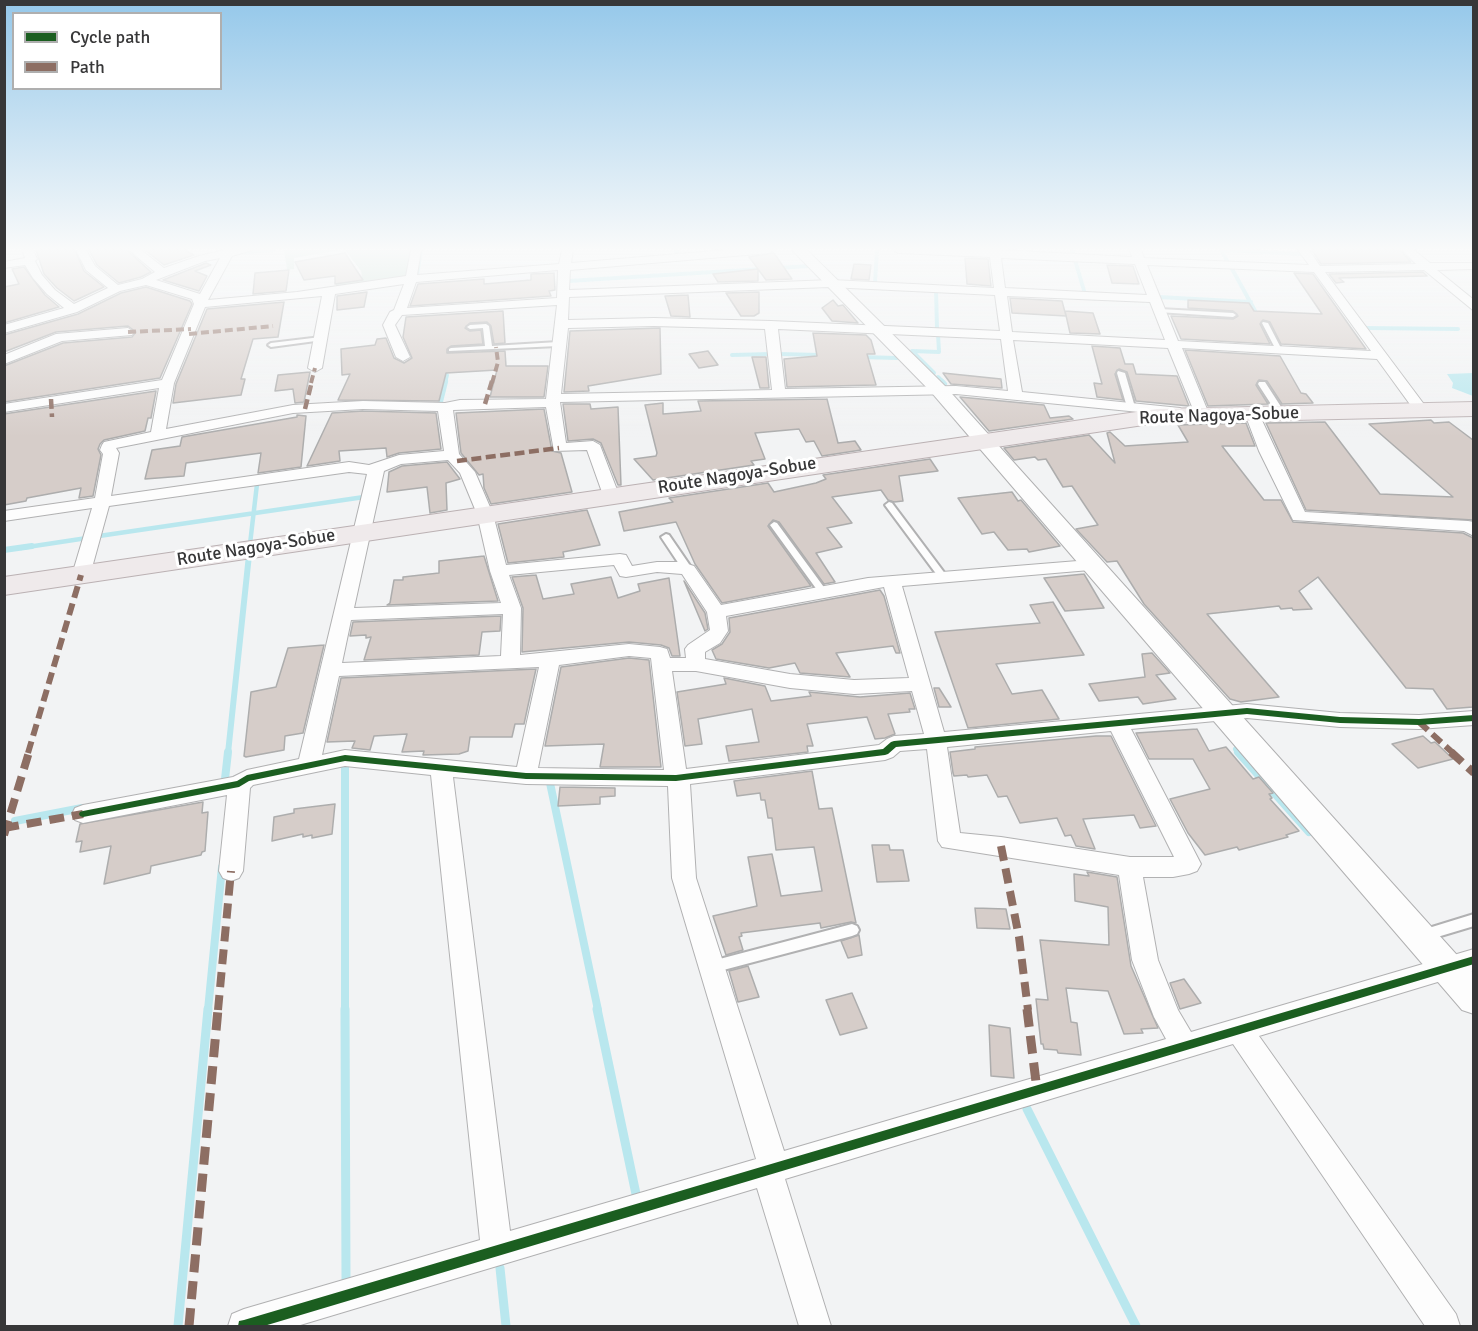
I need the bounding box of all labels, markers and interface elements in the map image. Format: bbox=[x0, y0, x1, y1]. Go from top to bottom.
legend bbox=[12, 12, 222, 90]
text: Cycle path bbox=[70, 26, 150, 48]
text: Path bbox=[70, 56, 105, 78]
street label: Route Nagoya-Sobue bbox=[1139, 402, 1299, 430]
street label: Route Nagoya-Sobue bbox=[656, 453, 818, 499]
street label: Route Nagoya-Sobue bbox=[175, 525, 337, 571]

